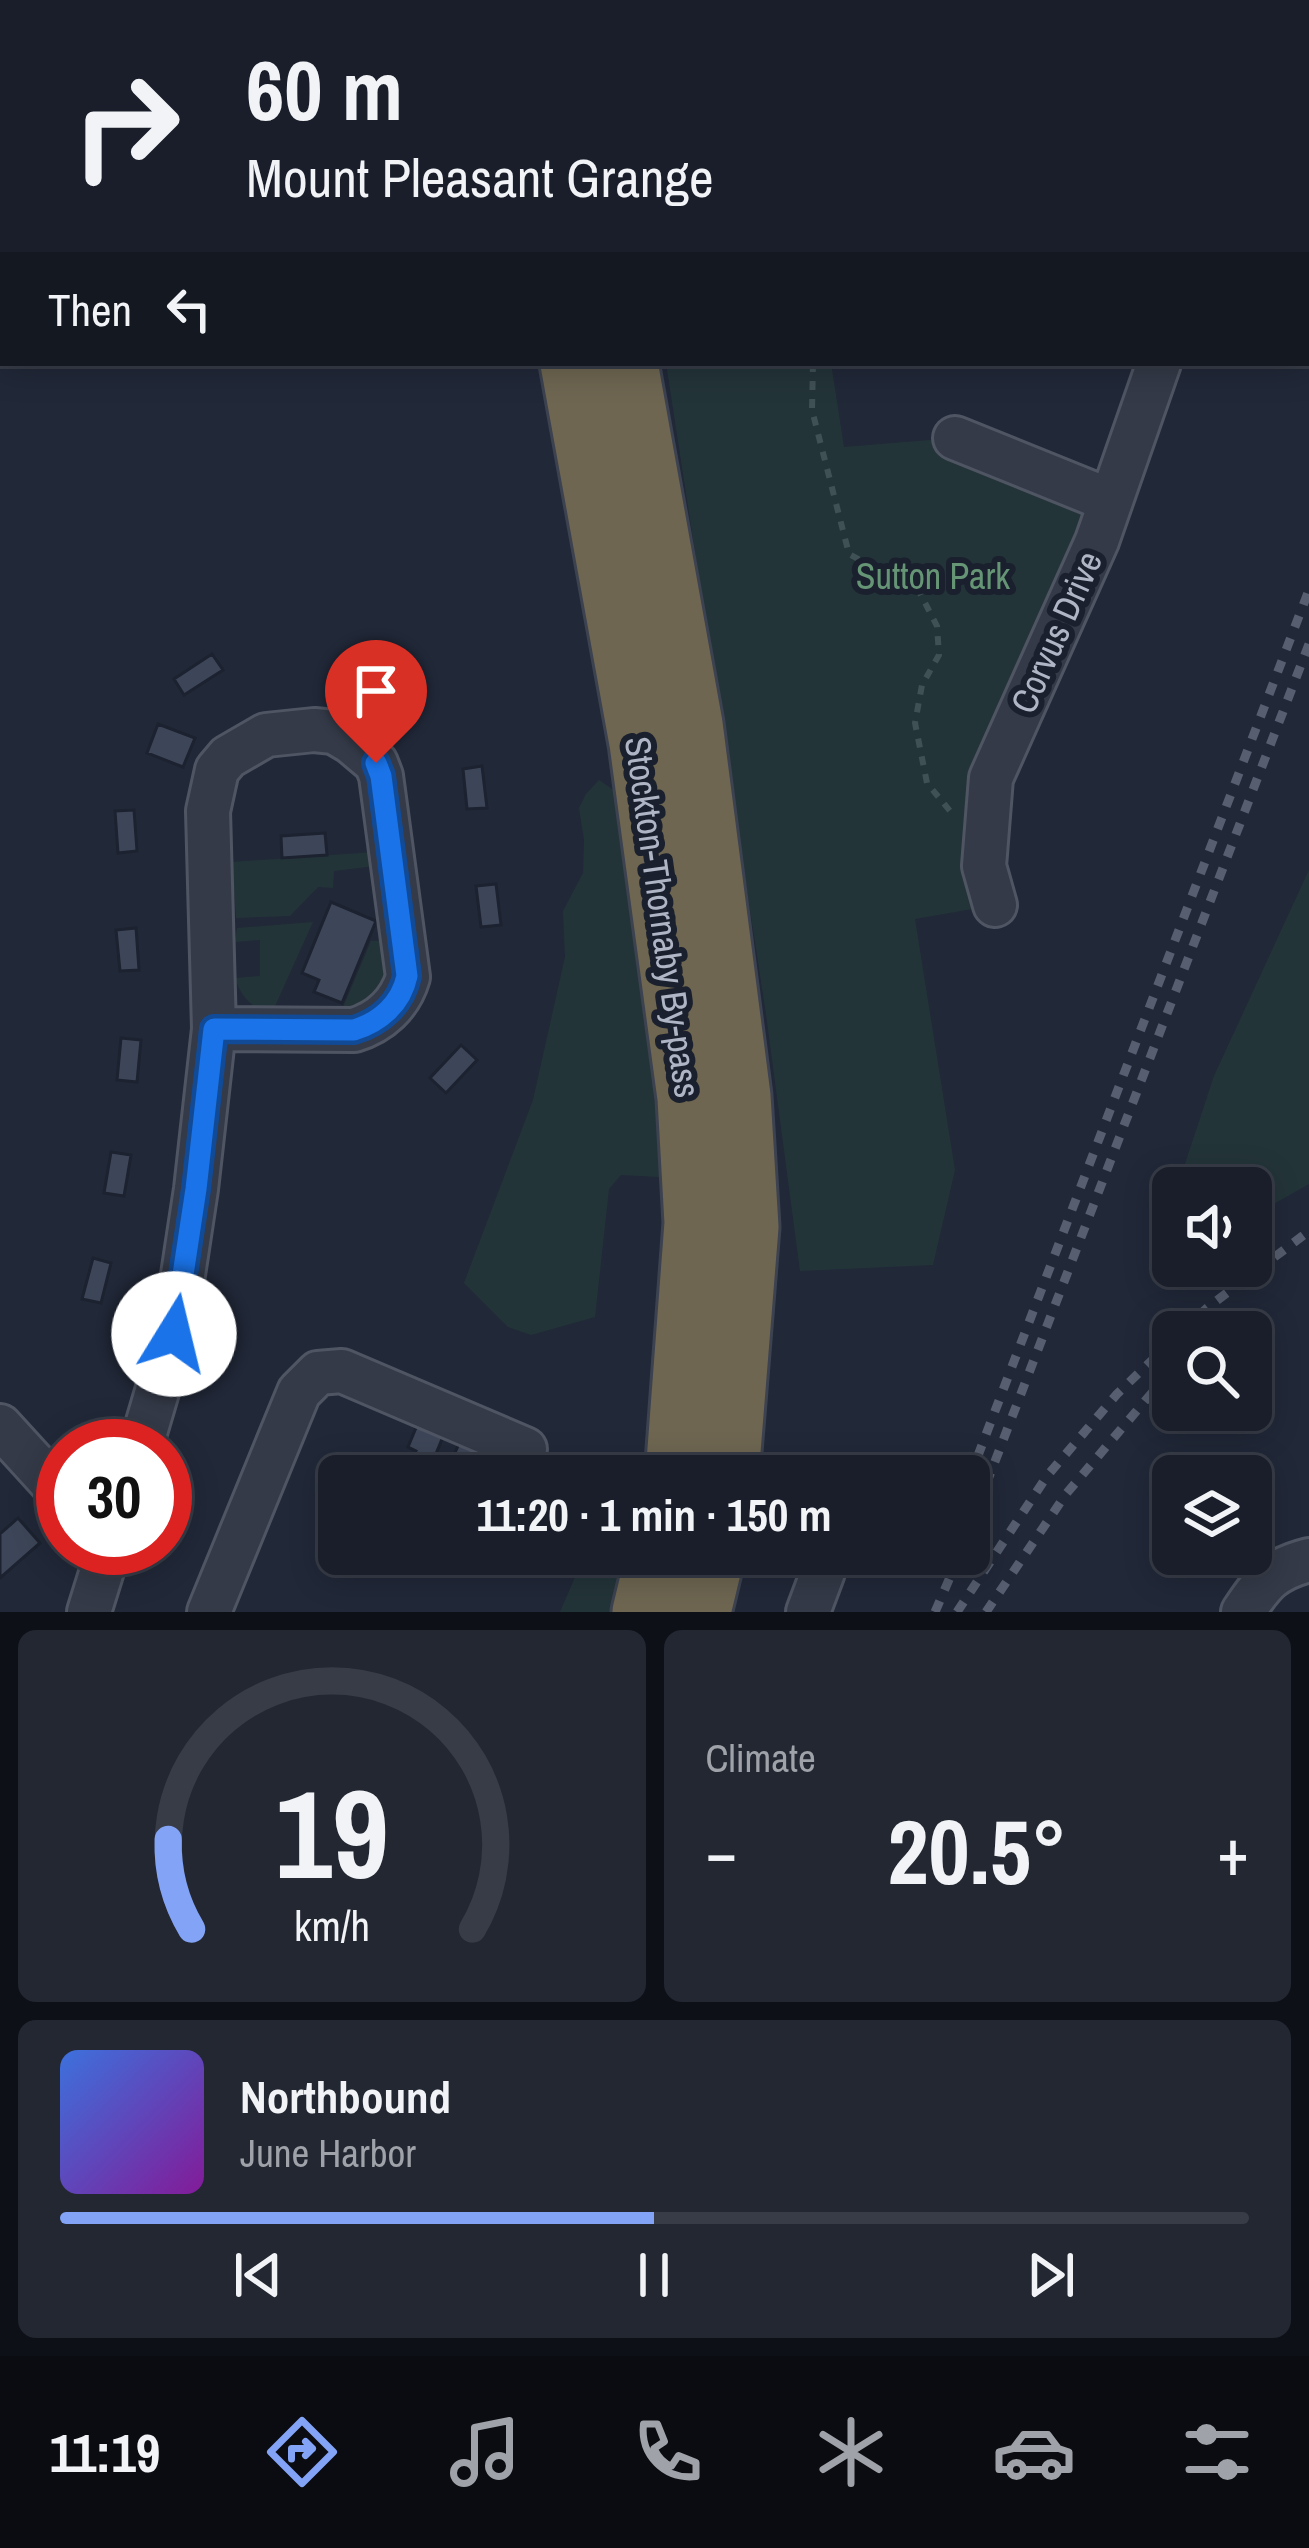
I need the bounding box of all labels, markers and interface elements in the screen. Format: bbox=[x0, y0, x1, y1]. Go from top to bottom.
text: 60 m bbox=[246, 33, 403, 146]
icon: right bbox=[48, 48, 204, 204]
text: Mount Pleasant Grange bbox=[246, 141, 714, 214]
icon: left bbox=[156, 276, 222, 342]
text: Then bbox=[48, 279, 132, 340]
street label: Corvus Drive bbox=[999, 544, 1113, 720]
park label: Sutton Park bbox=[856, 552, 1010, 600]
pin bbox=[325, 640, 427, 763]
icon: arrive bbox=[343, 658, 409, 724]
street label: Stockton-Thornaby By-pass bbox=[614, 733, 712, 1101]
map controls bbox=[1152, 1167, 1272, 1575]
button: sound bbox=[1152, 1167, 1272, 1287]
position arrow bbox=[111, 1271, 237, 1397]
button: search bbox=[1152, 1311, 1272, 1431]
speed limit sign: 30 bbox=[36, 1419, 192, 1575]
button: layers bbox=[1152, 1455, 1272, 1575]
text: 11:20 · 1 min · 150 m bbox=[477, 1484, 831, 1545]
text: Climate bbox=[706, 1732, 816, 1784]
text: 19 bbox=[275, 1749, 389, 1917]
text: 20.5° bbox=[887, 1791, 1067, 1912]
text: − bbox=[706, 1807, 737, 1896]
text: + bbox=[1217, 1807, 1249, 1896]
text: km/h bbox=[294, 1897, 370, 1954]
text: Northbound bbox=[240, 2066, 451, 2127]
text: June Harbor bbox=[240, 2127, 416, 2179]
icon: previous bbox=[225, 2242, 291, 2308]
icon: pause bbox=[621, 2242, 687, 2308]
icon: next bbox=[1018, 2242, 1084, 2308]
icon: directions bbox=[260, 2410, 344, 2494]
icon: music bbox=[443, 2410, 527, 2494]
icon: phone bbox=[626, 2410, 710, 2494]
icon: climate bbox=[809, 2410, 893, 2494]
icon: car bbox=[992, 2410, 1076, 2494]
icon: filters bbox=[1175, 2410, 1259, 2494]
text: 11:19 bbox=[50, 2416, 160, 2489]

